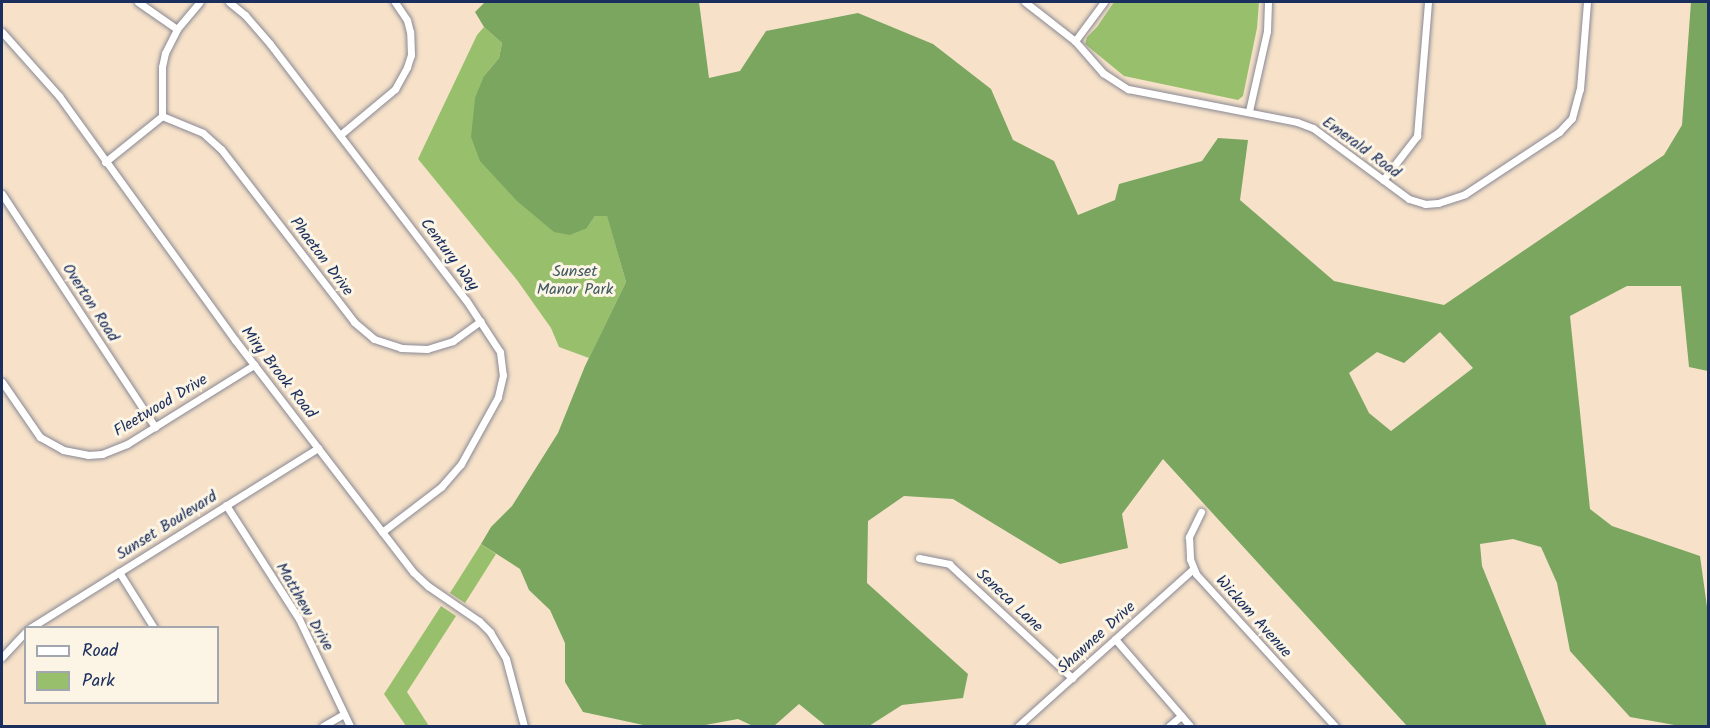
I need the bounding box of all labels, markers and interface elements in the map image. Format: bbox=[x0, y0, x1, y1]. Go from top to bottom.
street label: Emerald Road bbox=[1318, 113, 1404, 183]
street label: Phaeton Drive bbox=[285, 214, 357, 300]
street label: Century Way bbox=[415, 215, 483, 295]
street label: Overton Road bbox=[58, 260, 122, 346]
park label: Sunset Manor Park bbox=[537, 262, 613, 300]
street label: Miry Brook Road bbox=[236, 323, 320, 423]
street label: Fleetwood Drive bbox=[111, 370, 211, 442]
street label: Sunset Boulevard bbox=[113, 487, 221, 565]
street label: Matthew Drive bbox=[271, 559, 337, 655]
street label: Seneca Lane bbox=[972, 565, 1046, 637]
street label: Wickom Avenue bbox=[1211, 572, 1295, 662]
street label: Shawnee Drive bbox=[1054, 598, 1140, 678]
legend bbox=[24, 626, 219, 704]
text: Road bbox=[82, 637, 118, 666]
text: Park bbox=[82, 667, 115, 696]

